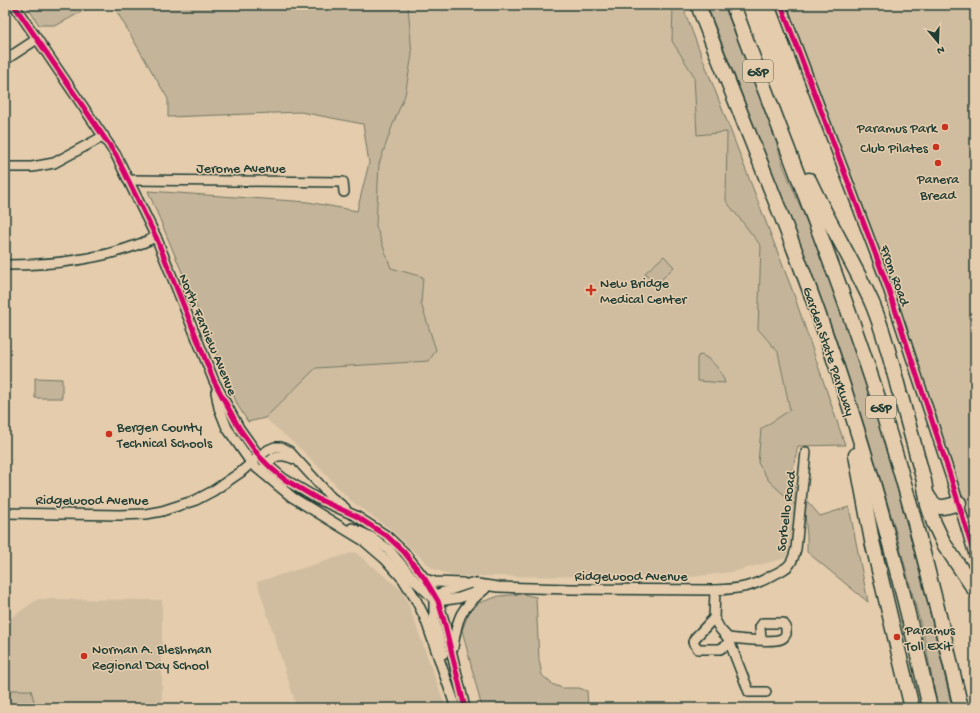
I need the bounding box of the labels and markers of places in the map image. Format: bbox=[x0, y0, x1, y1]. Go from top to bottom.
place label: Paramus Park bbox=[856, 121, 939, 138]
marker: Paramus Park bbox=[940, 122, 950, 132]
place label: Club Pilates bbox=[860, 141, 929, 158]
marker: Club Pilates bbox=[931, 142, 941, 152]
marker: Panera Bread bbox=[933, 158, 943, 168]
place label: Panera Bread bbox=[916, 172, 960, 205]
place label: New Bridge Medical Center bbox=[600, 276, 688, 309]
marker: New Bridge Medical Center bbox=[585, 284, 597, 296]
place label: Bergen County Technical Schools bbox=[116, 420, 213, 453]
marker: Bergen County Technical Schools bbox=[104, 429, 114, 439]
place label: Paramus Toll Exit bbox=[904, 623, 956, 656]
marker: Paramus Toll Exit bbox=[892, 632, 902, 642]
place label: Norman A. Bleshman Regional Day School bbox=[92, 642, 212, 675]
marker: Norman A. Bleshman Regional Day School bbox=[79, 651, 89, 661]

